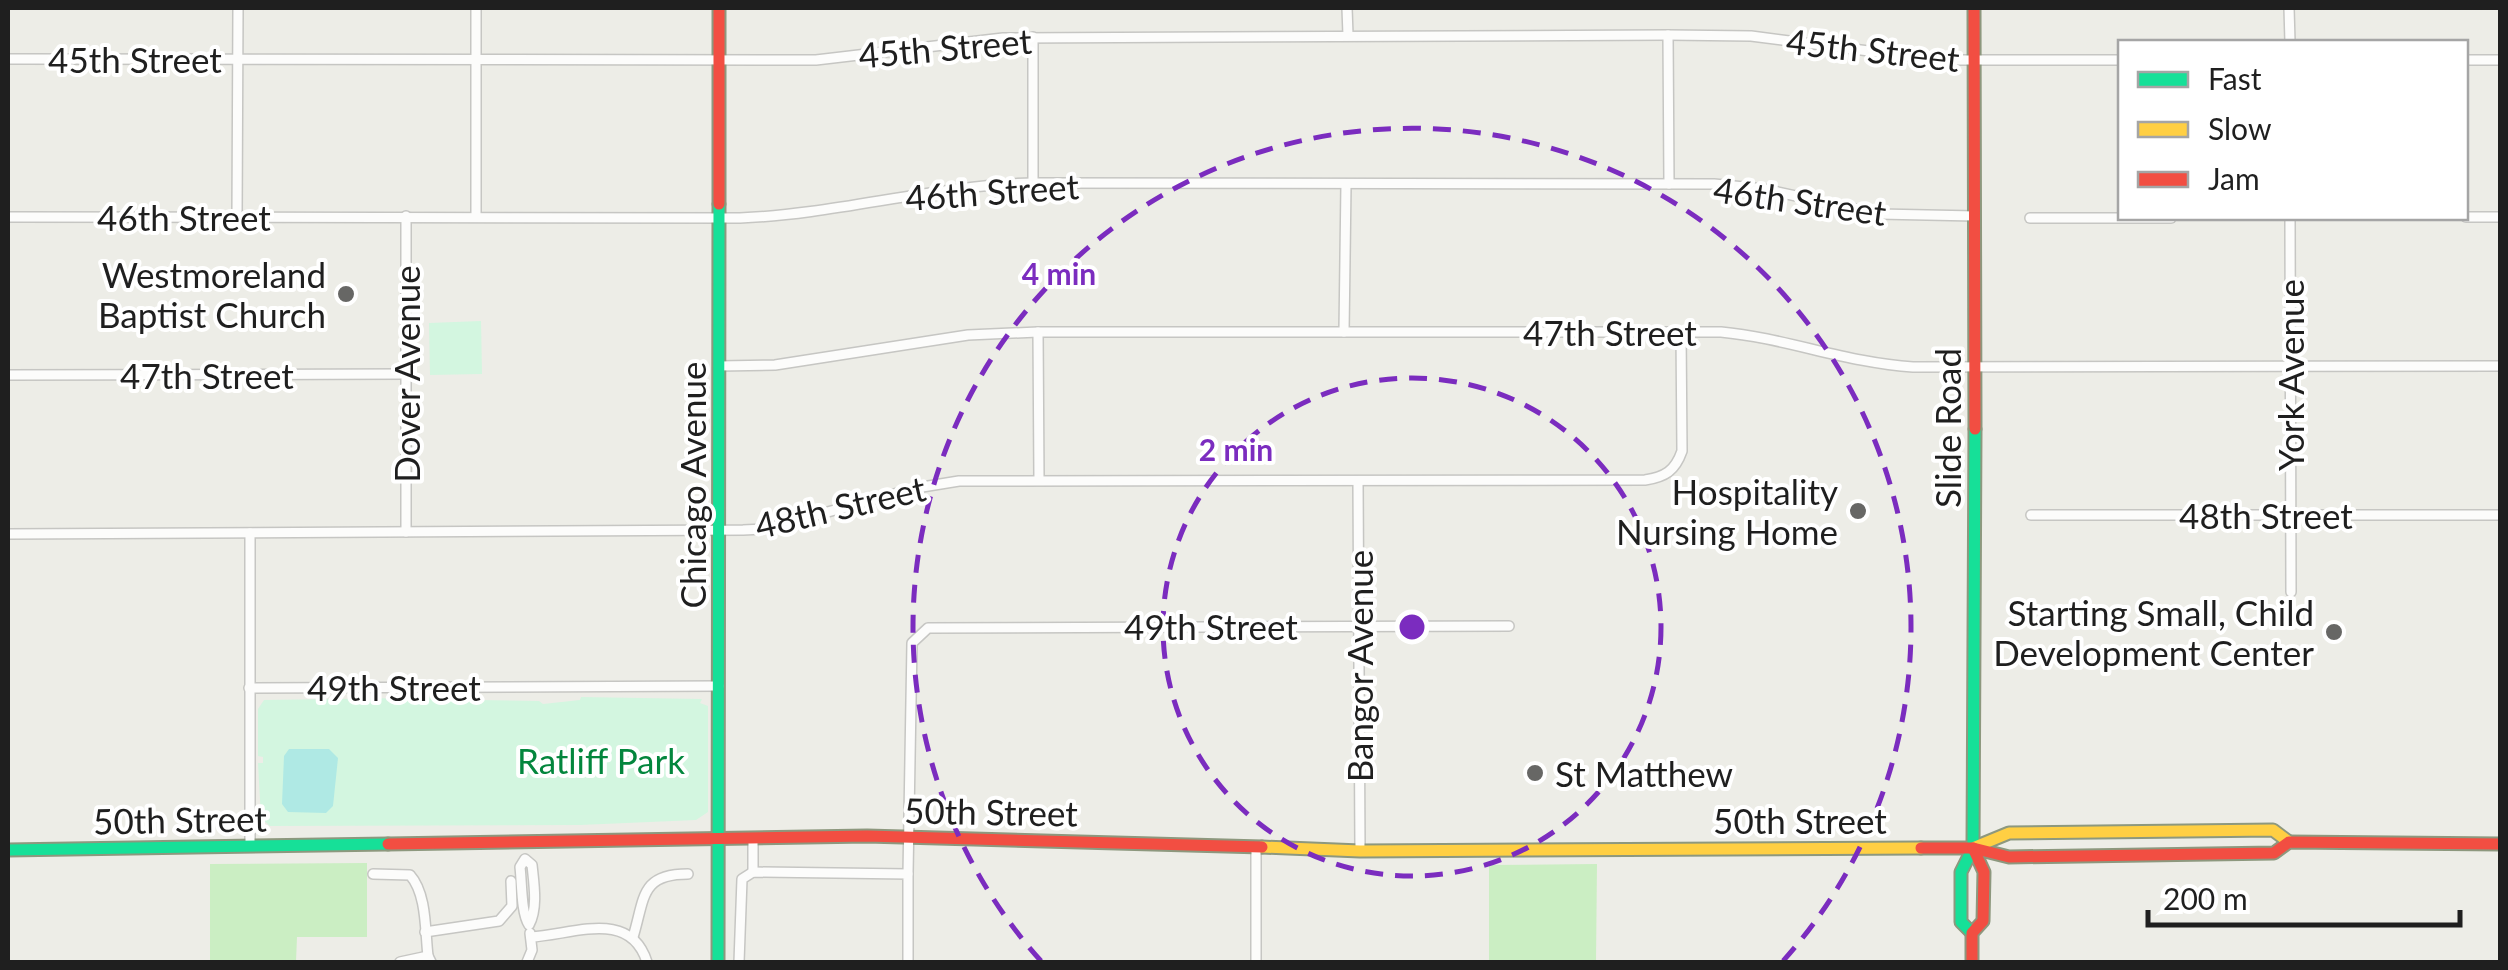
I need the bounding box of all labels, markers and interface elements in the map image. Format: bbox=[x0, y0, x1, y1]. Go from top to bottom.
street label: 45th Street bbox=[857, 18, 1034, 75]
street label: 45th Street bbox=[1784, 19, 1962, 79]
street label: 45th Street bbox=[48, 38, 222, 80]
legend bbox=[2118, 40, 2468, 220]
text: Fast bbox=[2208, 60, 2262, 96]
text: Slow bbox=[2208, 110, 2272, 146]
text: Jam bbox=[2208, 160, 2260, 196]
street label: 46th Street bbox=[904, 164, 1081, 218]
street label: 46th Street bbox=[1711, 167, 1889, 233]
street label: 46th Street bbox=[97, 196, 271, 238]
place label: Westmoreland Baptist Church bbox=[98, 253, 326, 335]
text: 4 min bbox=[1022, 255, 1096, 291]
street label: Dover Avenue bbox=[385, 265, 427, 483]
street label: York Avenue bbox=[2269, 279, 2311, 471]
marker: Westmoreland Baptist Church bbox=[335, 283, 357, 305]
street label: 47th Street bbox=[1523, 311, 1697, 353]
street label: Slide Road bbox=[1926, 348, 1968, 508]
street label: 47th Street bbox=[120, 354, 294, 396]
street label: Chicago Avenue bbox=[671, 362, 713, 608]
text: 2 min bbox=[1199, 431, 1273, 467]
street label: 48th Street bbox=[751, 466, 930, 546]
place label: Hospitality Nursing Home bbox=[1616, 470, 1838, 552]
street label: 48th Street bbox=[2179, 494, 2353, 536]
marker: Hospitality Nursing Home bbox=[1847, 500, 1869, 522]
street label: Bangor Avenue bbox=[1338, 550, 1380, 782]
place label: Starting Small, Child Development Center bbox=[1993, 591, 2314, 673]
street label: 49th Street bbox=[1124, 605, 1298, 647]
centre of rings bbox=[1394, 609, 1430, 645]
marker: Starting Small, Child Development Center bbox=[2323, 621, 2345, 643]
street label: 49th Street bbox=[307, 666, 481, 708]
park label: Ratliff Park bbox=[517, 739, 685, 781]
place label: St Matthew bbox=[1555, 752, 1733, 794]
marker: St Matthew bbox=[1524, 762, 1546, 784]
street label: 50th Street bbox=[904, 788, 1079, 834]
street label: 50th Street bbox=[93, 796, 268, 842]
street label: 50th Street bbox=[1713, 799, 1887, 841]
scale bar bbox=[2148, 865, 2460, 927]
text: 200 m bbox=[2163, 880, 2248, 916]

